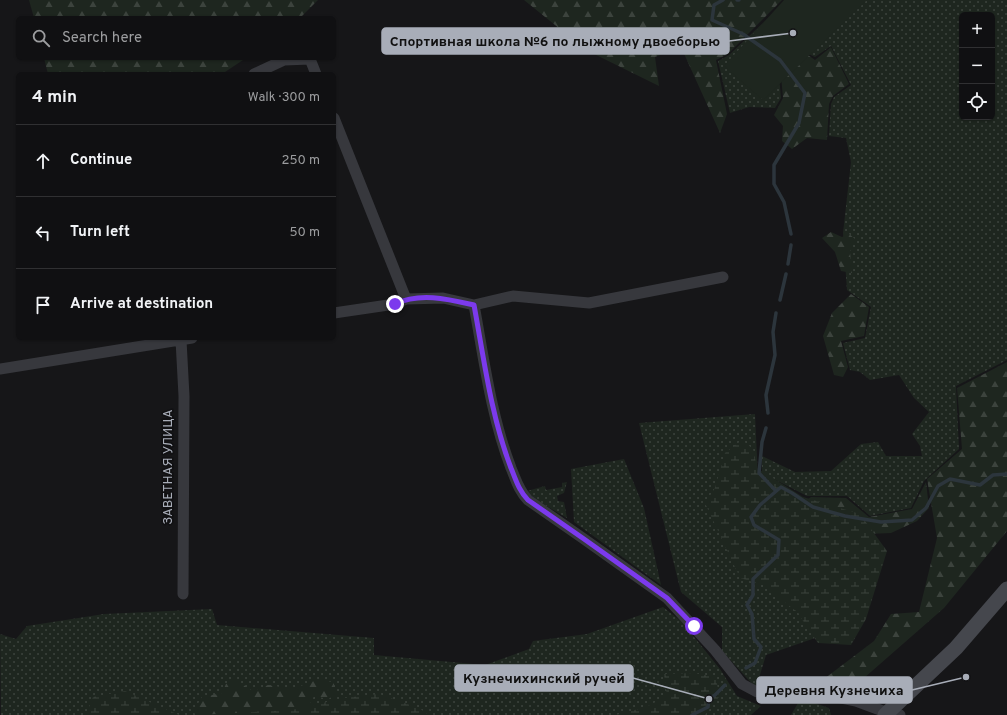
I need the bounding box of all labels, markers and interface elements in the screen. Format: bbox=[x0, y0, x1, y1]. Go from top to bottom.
map controls bbox=[959, 12, 995, 120]
button: + bbox=[959, 12, 995, 48]
search box bbox=[16, 16, 336, 60]
icon: search bbox=[30, 27, 52, 49]
callout: Спортивная школа №6 по лыжному двоеборью bbox=[382, 28, 729, 54]
text: Search here bbox=[62, 29, 142, 48]
text: Спортивная школа №6 по лыжному двоеборью bbox=[390, 34, 720, 51]
button: − bbox=[959, 48, 995, 84]
button: locate bbox=[959, 84, 995, 120]
text: 4 min bbox=[32, 87, 77, 109]
text: Walk · 300 m bbox=[248, 90, 320, 106]
icon: ahead bbox=[32, 150, 54, 172]
text: Continue bbox=[70, 151, 132, 170]
text: 250 m bbox=[282, 153, 320, 169]
icon: left bbox=[32, 222, 54, 244]
text: Turn left bbox=[70, 223, 130, 242]
text: 50 m bbox=[290, 225, 320, 241]
icon: arrive bbox=[32, 294, 54, 316]
text: Arrive at destination bbox=[70, 295, 213, 314]
route end bbox=[386, 295, 404, 313]
street label: ЗАВЕТНАЯ УЛИЦА bbox=[161, 409, 177, 525]
route start bbox=[685, 617, 703, 635]
callout: Кузнечихинский ручей bbox=[455, 665, 633, 691]
text: Кузнечихинский ручей bbox=[463, 671, 625, 688]
callout: Деревня Кузнечиха bbox=[757, 677, 912, 703]
text: Деревня Кузнечиха bbox=[764, 683, 904, 700]

